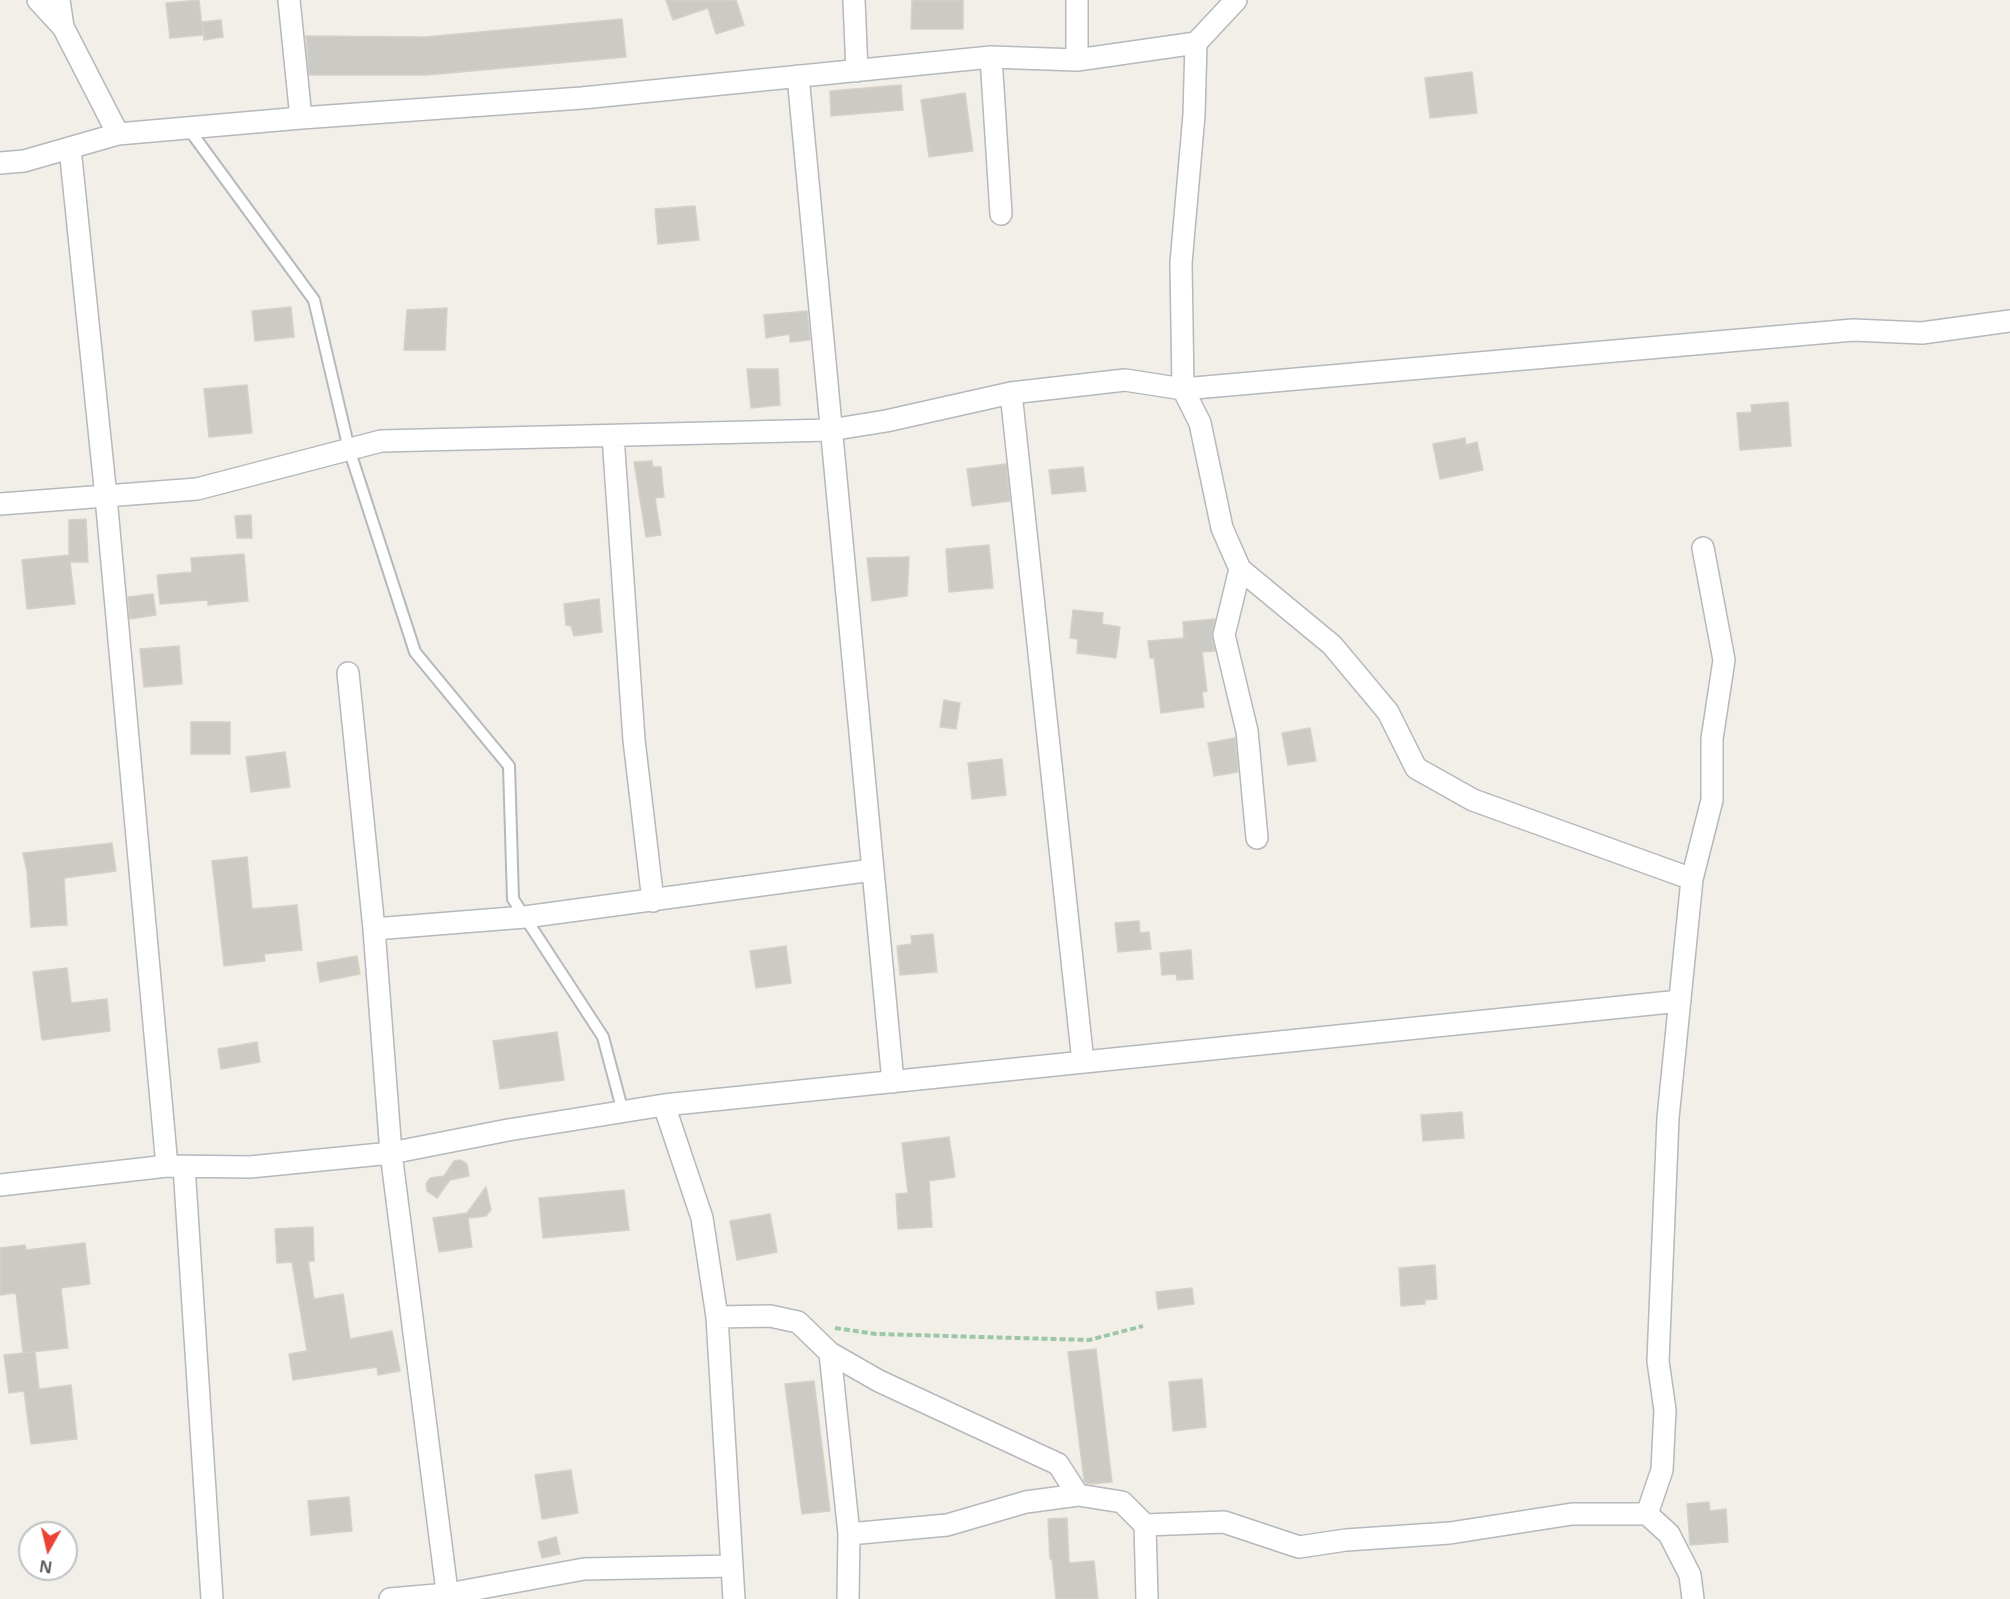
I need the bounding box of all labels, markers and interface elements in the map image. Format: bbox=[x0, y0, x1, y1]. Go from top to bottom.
north arrow bbox=[18, 1521, 78, 1581]
text: N bbox=[38, 1555, 54, 1579]

